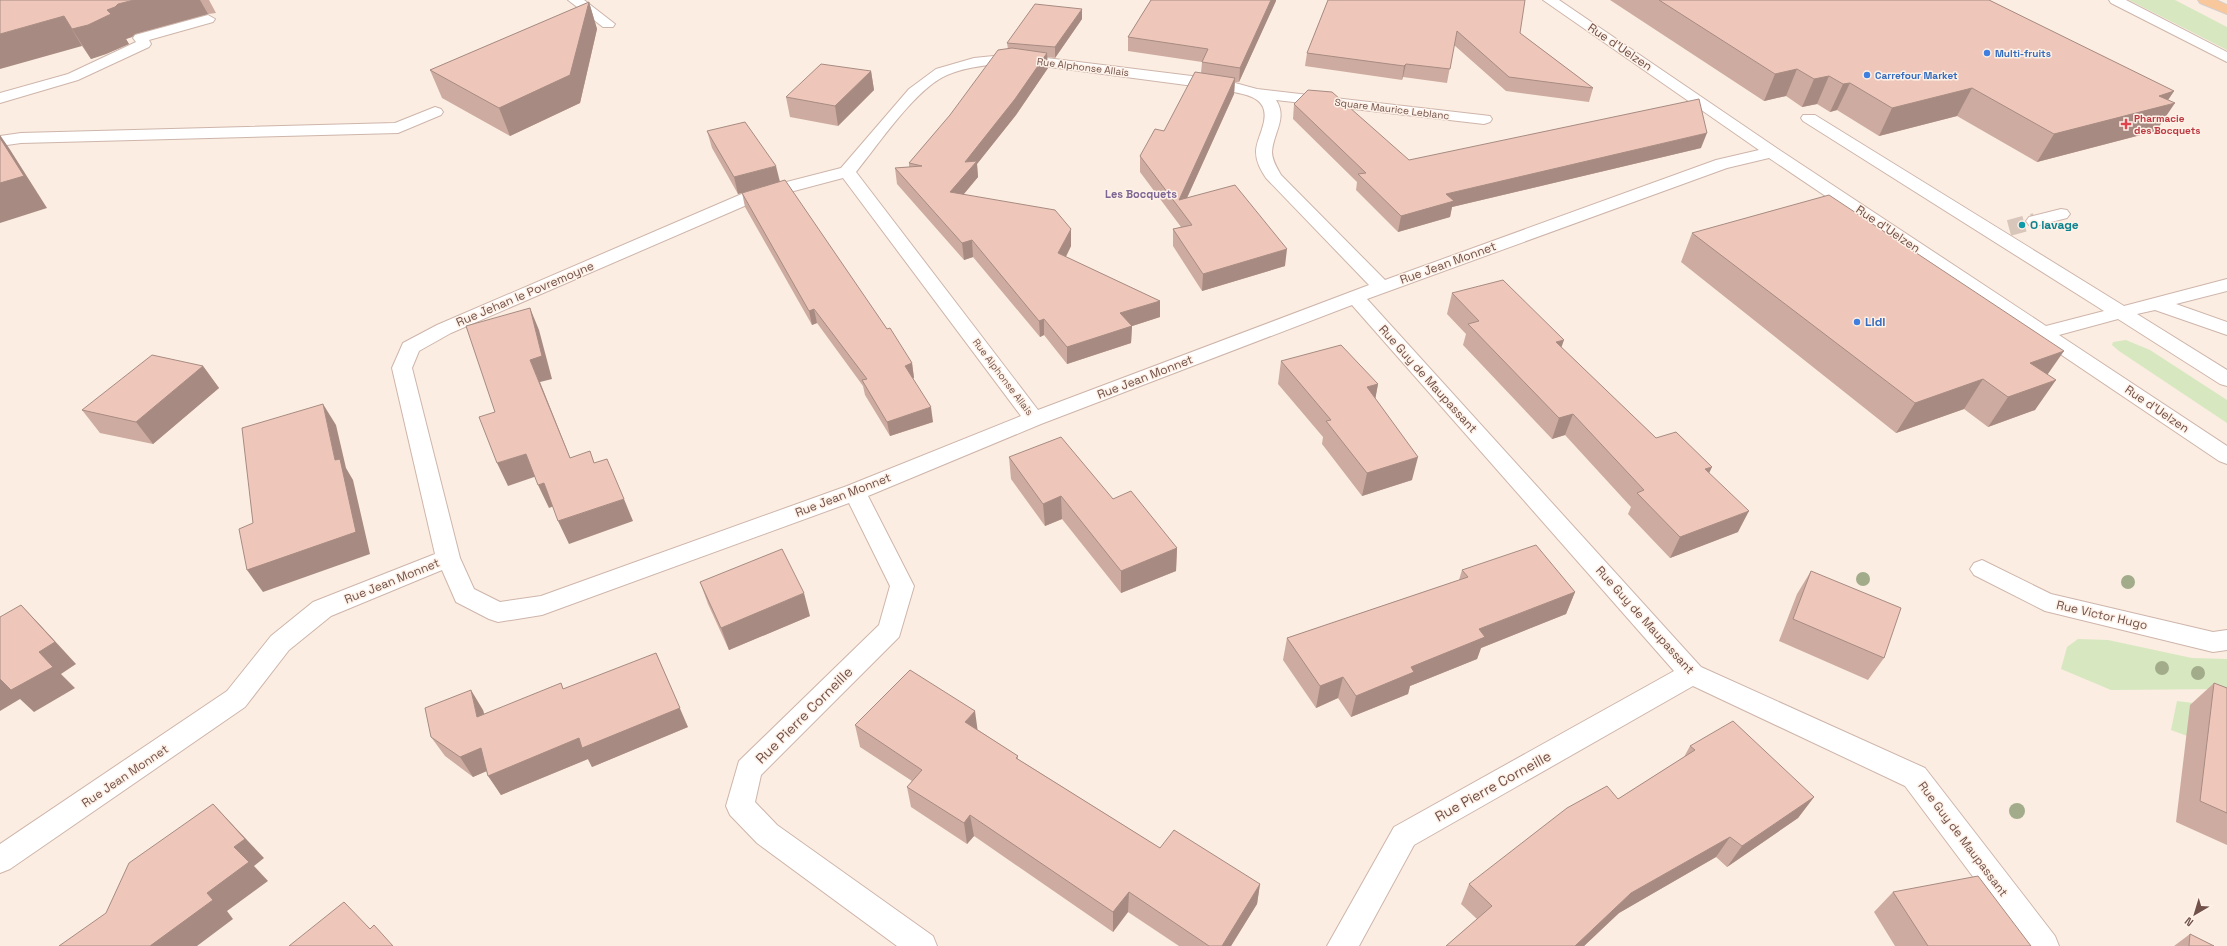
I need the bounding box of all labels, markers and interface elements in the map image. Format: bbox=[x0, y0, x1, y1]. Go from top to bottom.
street label: Rue d'Uelzen bbox=[1585, 20, 1655, 74]
place label: Multi-fruits bbox=[1995, 47, 2051, 60]
marker: Multi-fruits bbox=[1982, 48, 1992, 58]
street label: Rue Alphonse Allais bbox=[1036, 55, 1130, 79]
place label: Carrefour Market bbox=[1875, 69, 1958, 82]
marker: Carrefour Market bbox=[1862, 70, 1872, 80]
street label: Square Maurice Leblanc bbox=[1334, 95, 1450, 123]
place label: Pharmacie des Bocquets bbox=[2134, 112, 2201, 137]
marker: Pharmacie des Bocquets bbox=[2121, 119, 2131, 129]
district label: Les Bocquets bbox=[1105, 187, 1177, 201]
street label: Rue d'Uelzen bbox=[1853, 202, 1923, 256]
place label: O lavage bbox=[2030, 217, 2079, 233]
marker: O lavage bbox=[2017, 220, 2027, 230]
street label: Rue Jean Monnet bbox=[1398, 238, 1498, 288]
street label: Rue Jehan le Povremoyne bbox=[454, 258, 596, 330]
place label: Lidl bbox=[1865, 314, 1886, 330]
marker: Lidl bbox=[1852, 317, 1862, 327]
street label: Rue Guy de Maupassant bbox=[1375, 322, 1481, 436]
street label: Rue Alphonse Allais bbox=[970, 336, 1036, 418]
street label: Rue Jean Monnet bbox=[1095, 351, 1195, 403]
street label: Rue d'Uelzen bbox=[2122, 382, 2192, 436]
street label: Rue Jean Monnet bbox=[793, 469, 893, 521]
street label: Rue Jean Monnet bbox=[342, 555, 442, 607]
street label: Rue Guy de Maupassant bbox=[1592, 563, 1698, 677]
street label: Rue Victor Hugo bbox=[2055, 597, 2149, 633]
street label: Rue Pierre Corneille bbox=[752, 663, 856, 767]
street label: Rue Jean Monnet bbox=[79, 741, 171, 811]
street label: Rue Pierre Corneille bbox=[1432, 747, 1554, 825]
street label: Rue Guy de Maupassant bbox=[1914, 778, 2012, 900]
north arrow bbox=[2175, 894, 2215, 934]
text: N bbox=[2182, 914, 2196, 930]

